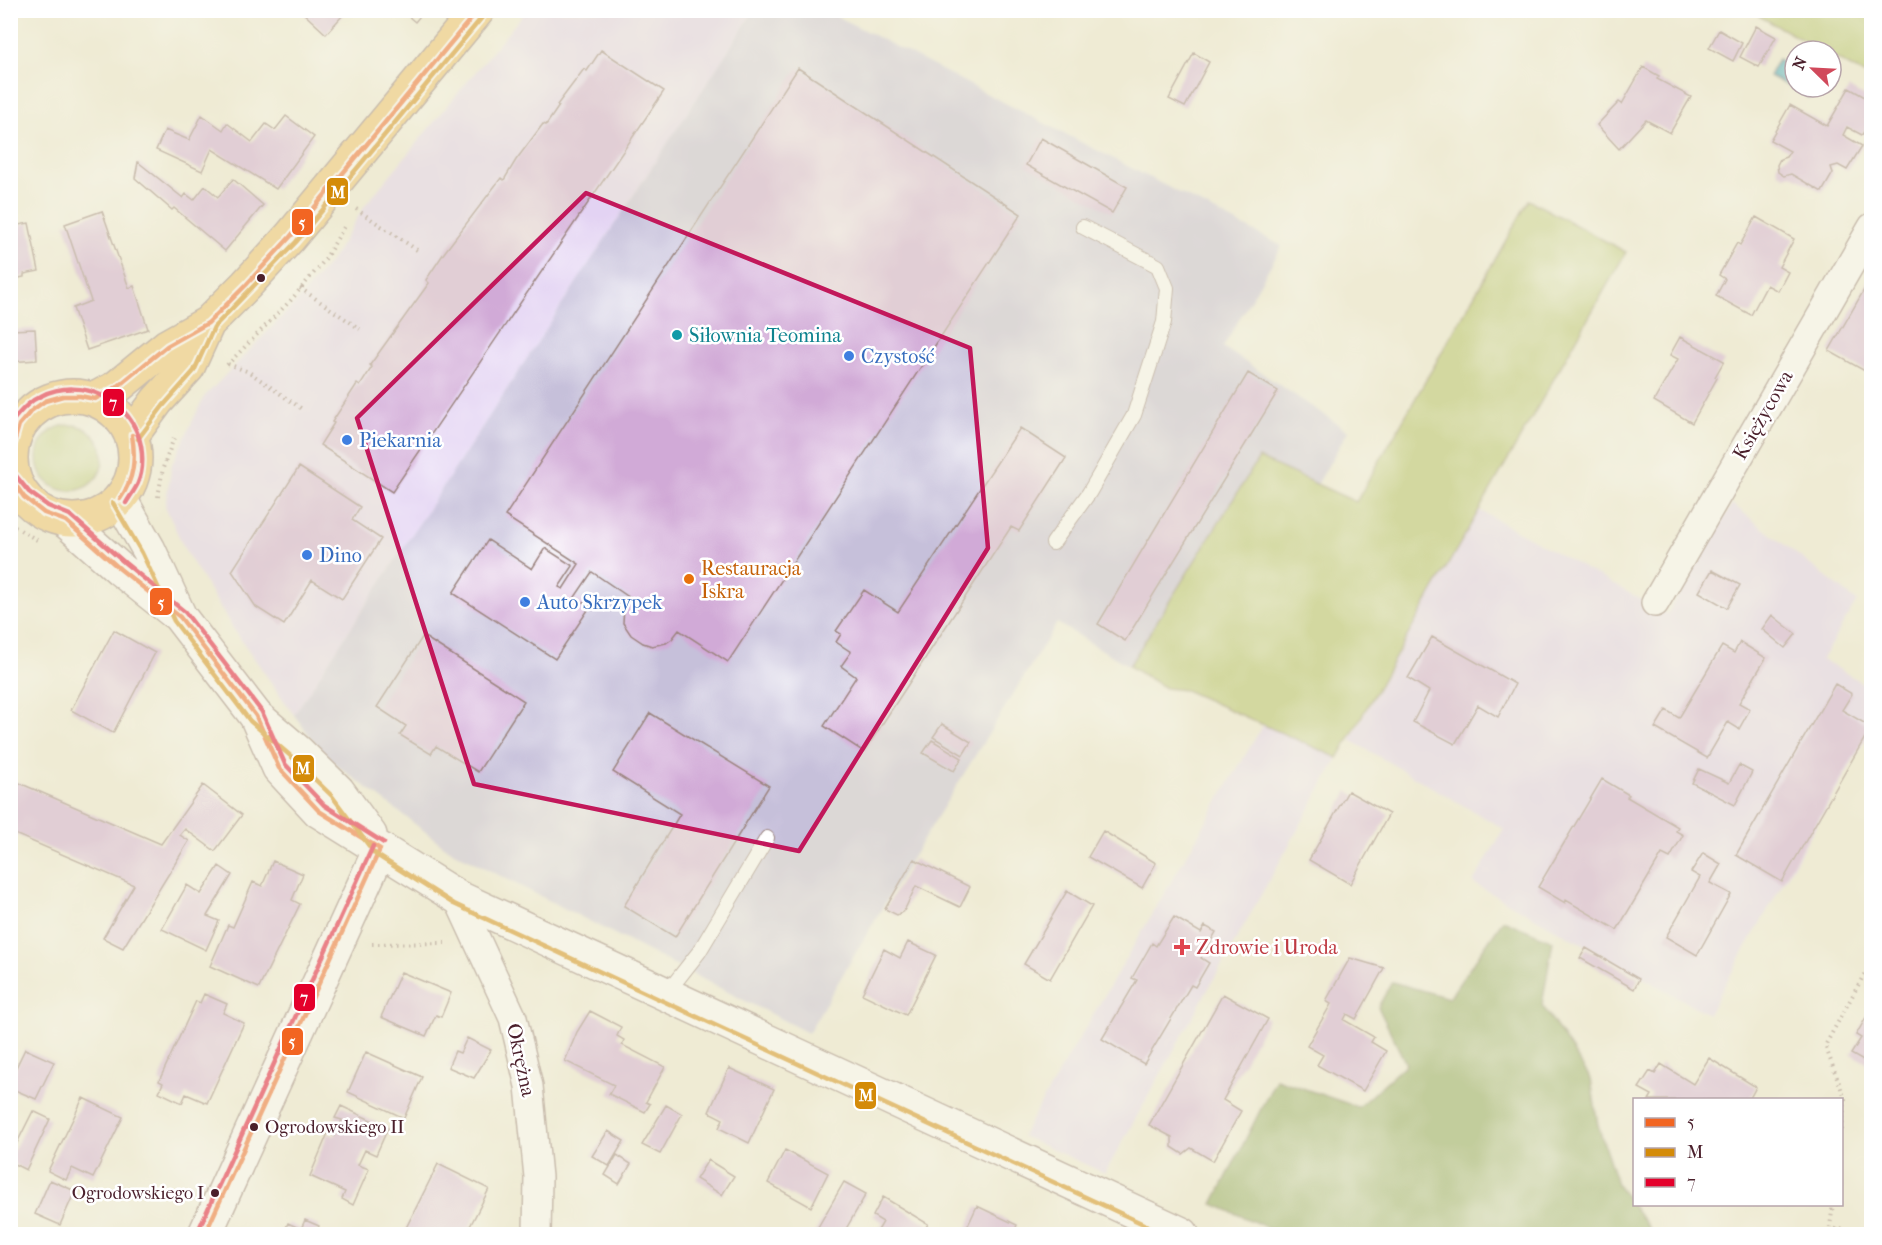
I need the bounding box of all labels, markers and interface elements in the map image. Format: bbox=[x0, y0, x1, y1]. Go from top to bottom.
north arrow bbox=[1783, 39, 1843, 99]
text: N bbox=[1789, 53, 1811, 73]
line badge: M bbox=[326, 177, 349, 206]
text: M bbox=[330, 183, 346, 202]
line badge: 5 bbox=[291, 208, 314, 236]
text: 5 bbox=[299, 213, 306, 232]
unlabelled marker bbox=[255, 272, 267, 284]
place label: Siłownia Teomina bbox=[689, 324, 842, 347]
marker: Siłownia Teomina bbox=[670, 328, 684, 342]
place label: Czystość bbox=[861, 345, 935, 368]
marker: Czystość bbox=[842, 349, 856, 363]
street label: Księżycowa bbox=[1728, 366, 1798, 464]
line badge: 7 bbox=[102, 388, 125, 417]
text: 7 bbox=[108, 393, 117, 412]
place label: Piekarnia bbox=[359, 429, 442, 452]
marker: Piekarnia bbox=[340, 433, 354, 447]
place label: Dino bbox=[319, 544, 362, 567]
marker: Dino bbox=[300, 548, 314, 562]
place label: Restauracja Iskra bbox=[701, 557, 802, 603]
marker: Restauracja Iskra bbox=[682, 572, 696, 586]
line badge: 5 bbox=[149, 587, 173, 616]
place label: Auto Skrzypek bbox=[536, 591, 663, 614]
text: 5 bbox=[158, 593, 165, 612]
marker: Auto Skrzypek bbox=[518, 595, 532, 609]
line badge: M bbox=[292, 754, 315, 783]
text: M bbox=[295, 759, 311, 778]
place label: Zdrowie i Uroda bbox=[1196, 936, 1339, 959]
marker: Zdrowie i Uroda bbox=[1173, 938, 1191, 956]
line badge: 7 bbox=[293, 983, 316, 1012]
text: 7 bbox=[299, 988, 308, 1007]
street label: Okrężna bbox=[502, 1021, 540, 1099]
line badge: 5 bbox=[281, 1027, 304, 1056]
text: 5 bbox=[289, 1032, 296, 1051]
line badge: M bbox=[854, 1081, 877, 1110]
text: M bbox=[858, 1086, 874, 1105]
legend bbox=[1633, 1098, 1843, 1206]
text: 5 bbox=[1687, 1112, 1695, 1133]
place label: Ogrodowskiego II bbox=[265, 1117, 404, 1138]
marker: Ogrodowskiego II bbox=[248, 1121, 260, 1133]
text: M bbox=[1687, 1142, 1703, 1163]
text: 7 bbox=[1687, 1172, 1696, 1193]
place label: Ogrodowskiego I bbox=[72, 1183, 204, 1204]
marker: Ogrodowskiego I bbox=[209, 1187, 221, 1199]

